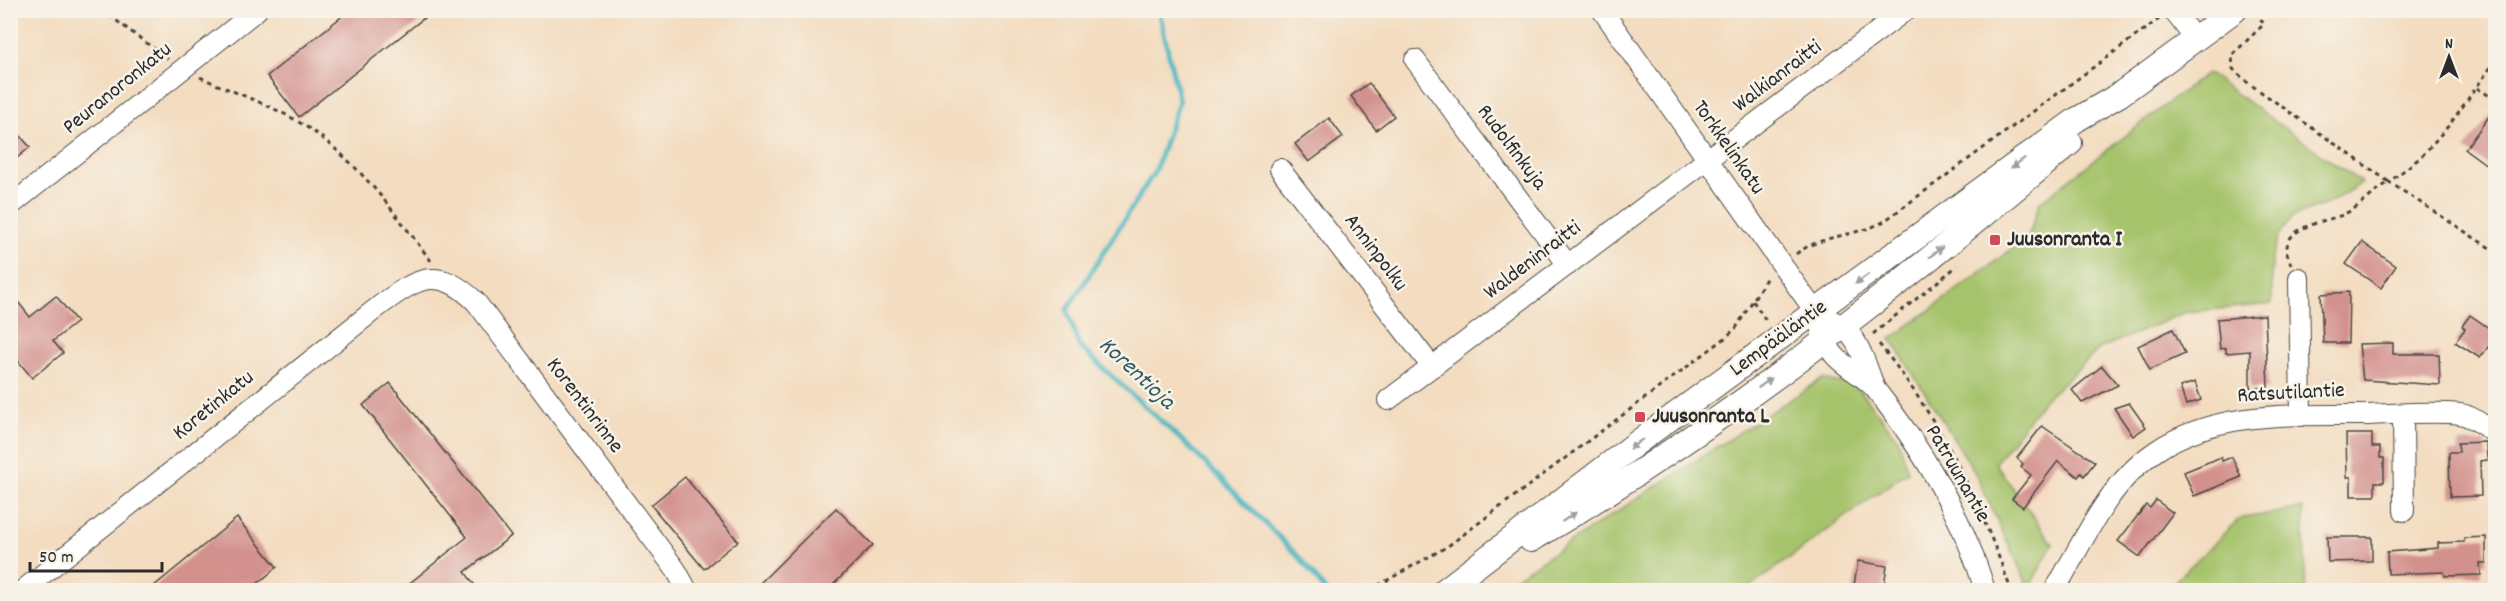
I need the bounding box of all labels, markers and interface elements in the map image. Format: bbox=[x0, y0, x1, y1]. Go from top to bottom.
north arrow bbox=[2419, 27, 2479, 87]
street label: Walkianraitti bbox=[1727, 33, 1829, 121]
text: N bbox=[2445, 33, 2453, 56]
street label: Peuranoronkatu bbox=[57, 35, 179, 143]
street label: Torkkelinkatu bbox=[1684, 95, 1772, 201]
street label: Rudolfinkuja bbox=[1468, 99, 1554, 198]
one-way arrow bbox=[2011, 157, 2027, 169]
street label: Anninpolku bbox=[1335, 208, 1415, 298]
street label: Waldeninraitti bbox=[1478, 214, 1588, 308]
place label: Juusonranta I bbox=[2007, 225, 2122, 256]
marker: Juusonranta I bbox=[1988, 233, 2002, 247]
one-way arrow bbox=[1929, 246, 1944, 258]
one-way arrow bbox=[1854, 273, 1869, 285]
street label: Lempääläntie bbox=[1724, 293, 1834, 385]
water label: Korentioja bbox=[1090, 330, 1183, 420]
street label: Korentinrinne bbox=[538, 352, 630, 460]
street label: Koretinkatu bbox=[167, 363, 261, 449]
street label: Ratsutilantie bbox=[2236, 376, 2346, 412]
one-way arrow bbox=[1757, 378, 1773, 389]
place label: Juusonranta L bbox=[1652, 402, 1770, 433]
marker: Juusonranta L bbox=[1633, 410, 1647, 424]
street label: Patruunantie bbox=[1917, 419, 1997, 529]
one-way arrow bbox=[1629, 437, 1644, 449]
one-way arrow bbox=[1561, 511, 1577, 522]
scale bar bbox=[30, 535, 162, 573]
text: 50 m bbox=[39, 546, 74, 571]

